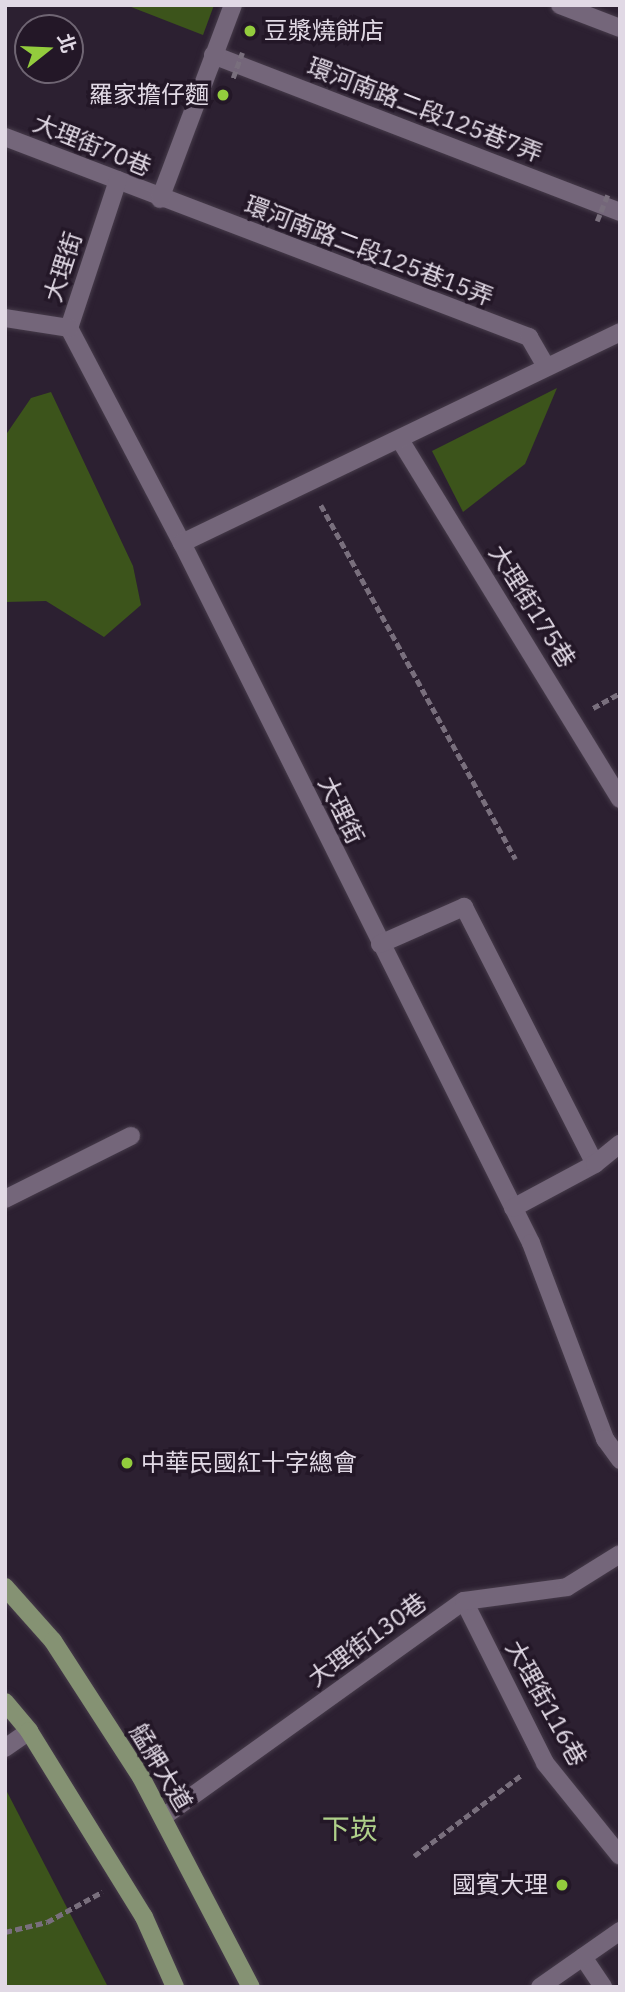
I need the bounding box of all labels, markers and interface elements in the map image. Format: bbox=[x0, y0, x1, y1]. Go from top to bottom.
north arrow bbox=[14, 14, 84, 84]
place label: 豆漿燒餅店 bbox=[264, 17, 384, 45]
marker: 豆漿燒餅店 bbox=[242, 23, 258, 39]
text: 北 bbox=[53, 30, 81, 56]
street label: 環河南路二段125巷7弄 bbox=[303, 52, 547, 168]
place label: 羅家擔仔麵 bbox=[89, 81, 209, 109]
marker: 羅家擔仔麵 bbox=[215, 87, 231, 103]
street label: 大理街70巷 bbox=[29, 108, 155, 182]
street label: 環河南路二段125巷15弄 bbox=[241, 190, 497, 312]
street label: 大理街 bbox=[38, 228, 88, 306]
street label: 大理街175巷 bbox=[483, 539, 581, 673]
street label: 大理街 bbox=[312, 771, 370, 849]
place label: 中華民國紅十字總會 bbox=[141, 1449, 357, 1477]
marker: 中華民國紅十字總會 bbox=[119, 1455, 135, 1471]
street label: 大理街130巷 bbox=[302, 1587, 432, 1693]
street label: 大理街116巷 bbox=[500, 1635, 592, 1771]
street label: 艋舺大道 bbox=[124, 1718, 198, 1816]
district label: 下崁 bbox=[322, 1812, 378, 1846]
place label: 國賓大理 bbox=[452, 1871, 548, 1899]
marker: 國賓大理 bbox=[554, 1877, 570, 1893]

